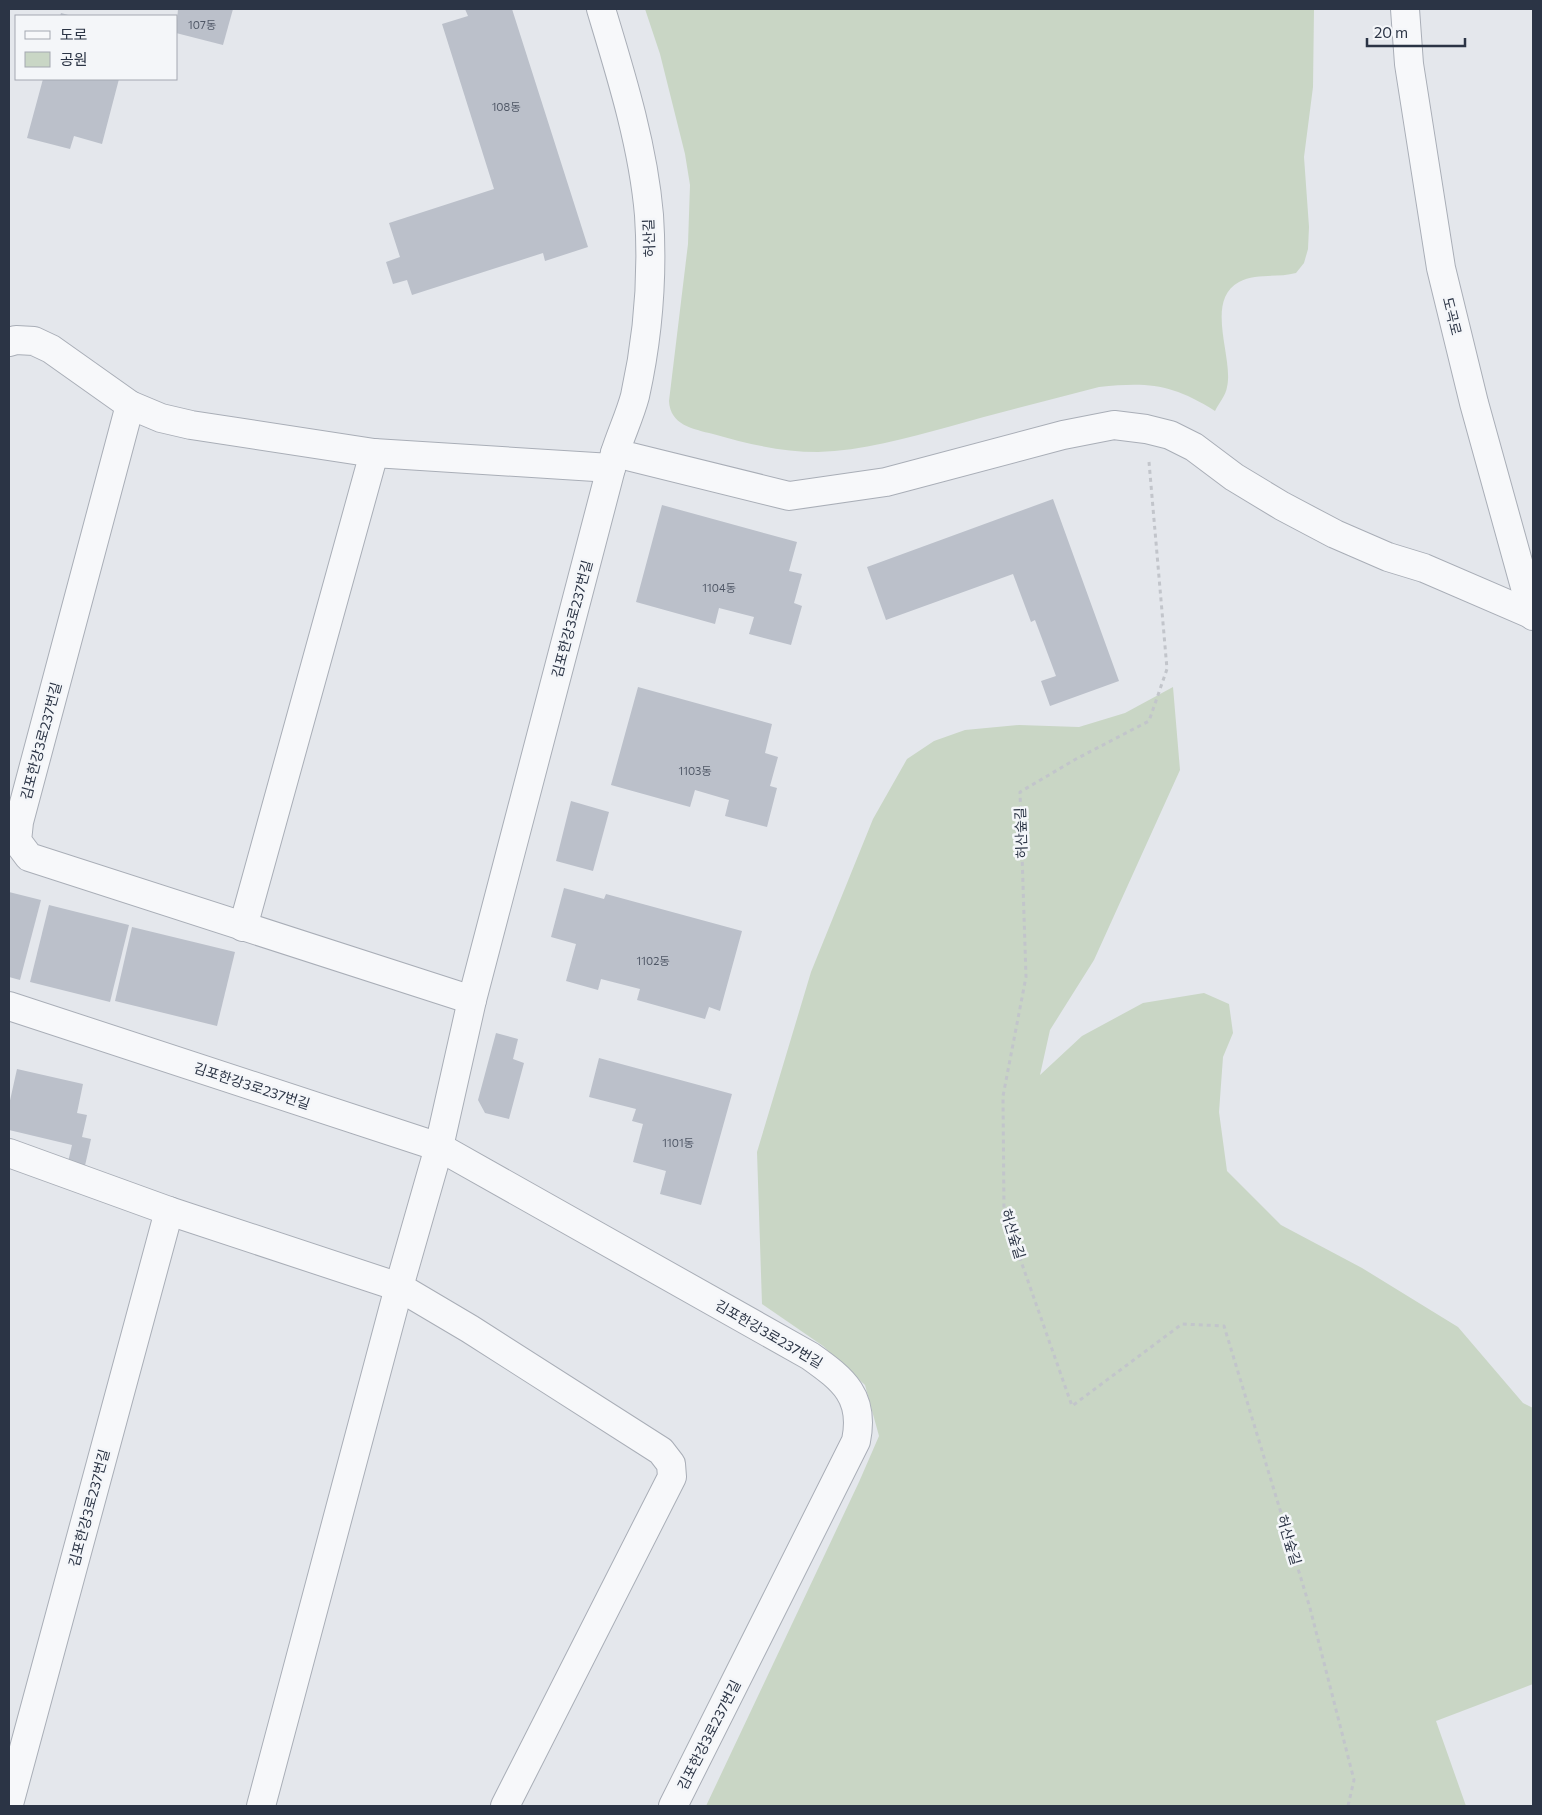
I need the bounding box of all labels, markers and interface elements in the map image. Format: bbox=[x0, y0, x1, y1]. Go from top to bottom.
legend bbox=[15, 15, 178, 80]
scale bar bbox=[1367, 15, 1464, 47]
house number: 107동 bbox=[188, 18, 216, 31]
text: 20 m bbox=[1374, 23, 1408, 41]
text: 도로 bbox=[60, 25, 88, 43]
text: 공원 bbox=[60, 50, 88, 68]
house number: 108동 bbox=[492, 100, 520, 113]
street label: 허산길 bbox=[639, 218, 658, 258]
street label: 도곡로 bbox=[1440, 295, 1465, 337]
street label: 김포한강3로237번길 bbox=[548, 558, 595, 680]
house number: 1104동 bbox=[702, 581, 736, 594]
street label: 김포한강3로237번길 bbox=[17, 680, 64, 802]
house number: 1103동 bbox=[679, 764, 711, 777]
street label: 허산숲길 bbox=[1011, 807, 1030, 859]
house number: 1102동 bbox=[637, 954, 669, 967]
street label: 김포한강3로237번길 bbox=[192, 1059, 312, 1112]
house number: 1101동 bbox=[662, 1136, 694, 1149]
street label: 허산숲길 bbox=[998, 1207, 1029, 1261]
street label: 김포한강3로237번길 bbox=[713, 1296, 826, 1371]
street label: 김포한강3로237번길 bbox=[65, 1447, 112, 1569]
street label: 허산숲길 bbox=[1274, 1513, 1305, 1567]
street label: 김포한강3로237번길 bbox=[673, 1677, 744, 1793]

